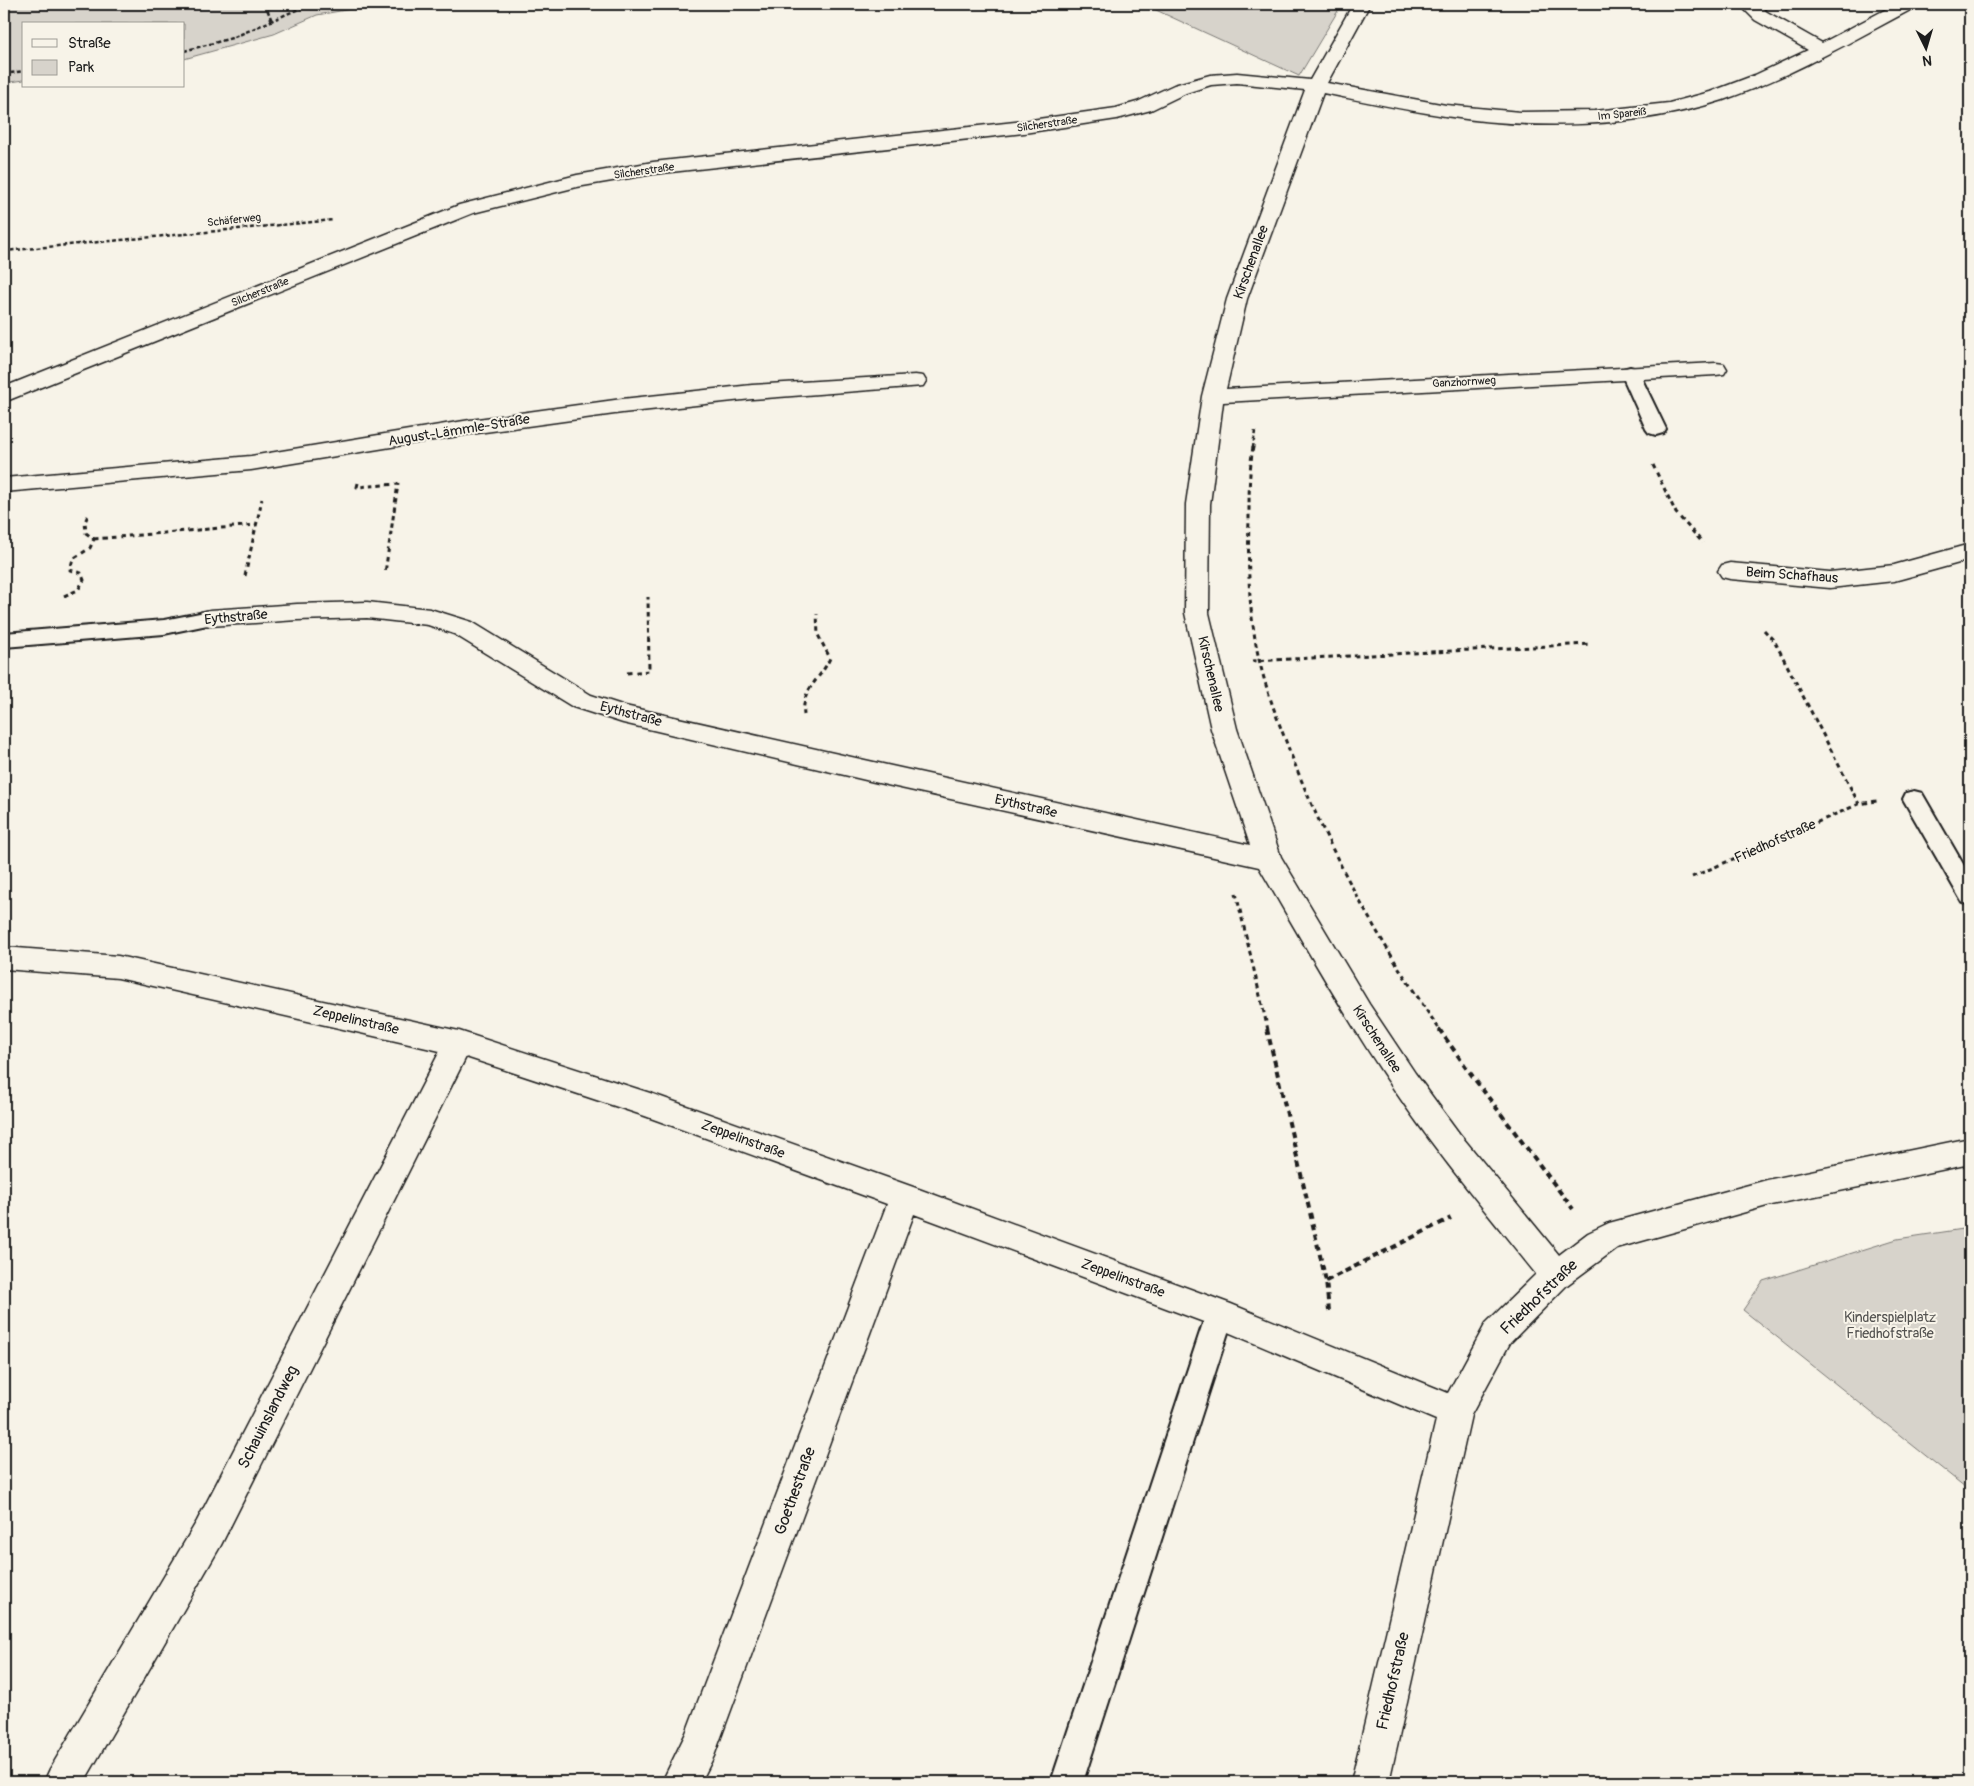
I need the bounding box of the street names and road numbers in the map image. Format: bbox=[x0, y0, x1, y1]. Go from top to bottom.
street label: Im Spareiß bbox=[1597, 105, 1647, 123]
street label: Silcherstraße bbox=[1016, 113, 1079, 135]
street label: Silcherstraße bbox=[613, 160, 676, 182]
street label: Schäferweg bbox=[206, 211, 262, 229]
street label: Kirschenallee bbox=[1230, 223, 1272, 301]
street label: Silcherstraße bbox=[229, 274, 291, 309]
street label: Ganzhornweg bbox=[1432, 374, 1497, 390]
street label: August-Lämmle-Straße bbox=[387, 410, 531, 450]
street label: Beim Schafhaus bbox=[1745, 563, 1840, 587]
street label: Eythstraße bbox=[204, 606, 268, 628]
street label: Kirschenallee bbox=[1194, 634, 1228, 714]
street label: Eythstraße bbox=[598, 698, 664, 730]
street label: Eythstraße bbox=[993, 791, 1059, 821]
street label: Friedhofstraße bbox=[1732, 815, 1818, 867]
street label: Zeppelinstraße bbox=[311, 1002, 401, 1038]
street label: Kirschenallee bbox=[1349, 1002, 1405, 1076]
street label: Zeppelinstraße bbox=[699, 1116, 787, 1162]
street label: Zeppelinstraße bbox=[1079, 1255, 1167, 1301]
street label: Friedhofstraße bbox=[1496, 1255, 1582, 1339]
street label: Schauinslandweg bbox=[233, 1362, 303, 1472]
street label: Goethestraße bbox=[770, 1444, 820, 1538]
street label: Friedhofstraße bbox=[1372, 1630, 1414, 1732]

